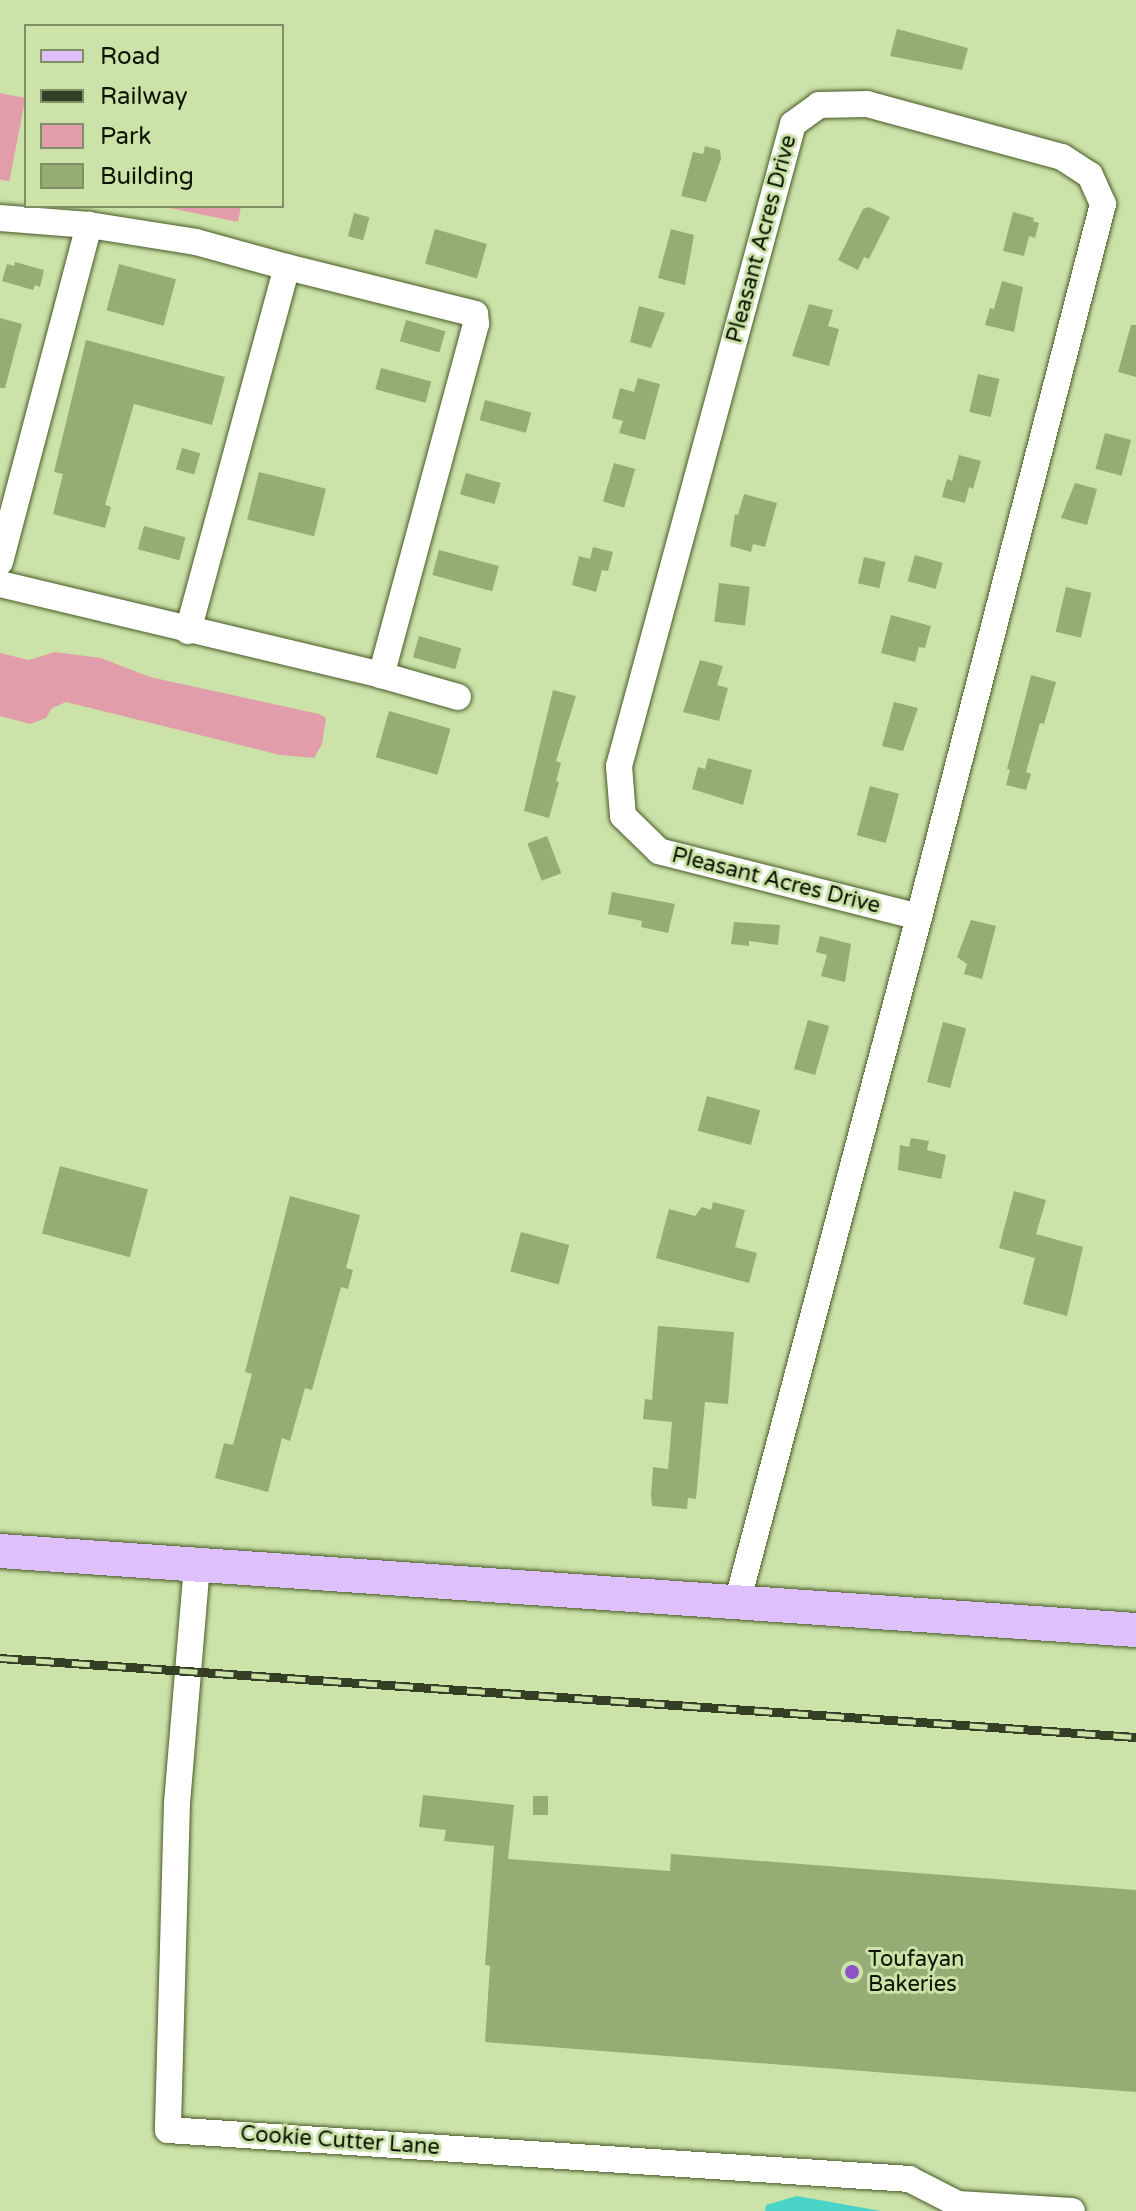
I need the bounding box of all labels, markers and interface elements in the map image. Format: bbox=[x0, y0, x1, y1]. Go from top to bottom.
legend bbox=[24, 24, 284, 208]
text: Road bbox=[100, 42, 160, 71]
text: Railway bbox=[100, 82, 188, 111]
text: Park bbox=[100, 122, 151, 151]
street label: Pleasant Acres Drive bbox=[722, 132, 802, 346]
text: Building bbox=[100, 162, 194, 191]
street label: Pleasant Acres Drive bbox=[669, 842, 883, 920]
place label: Toufayan Bakeries bbox=[868, 1946, 964, 1998]
marker: Toufayan Bakeries bbox=[843, 1963, 861, 1981]
street label: Cookie Cutter Lane bbox=[239, 2121, 441, 2161]

